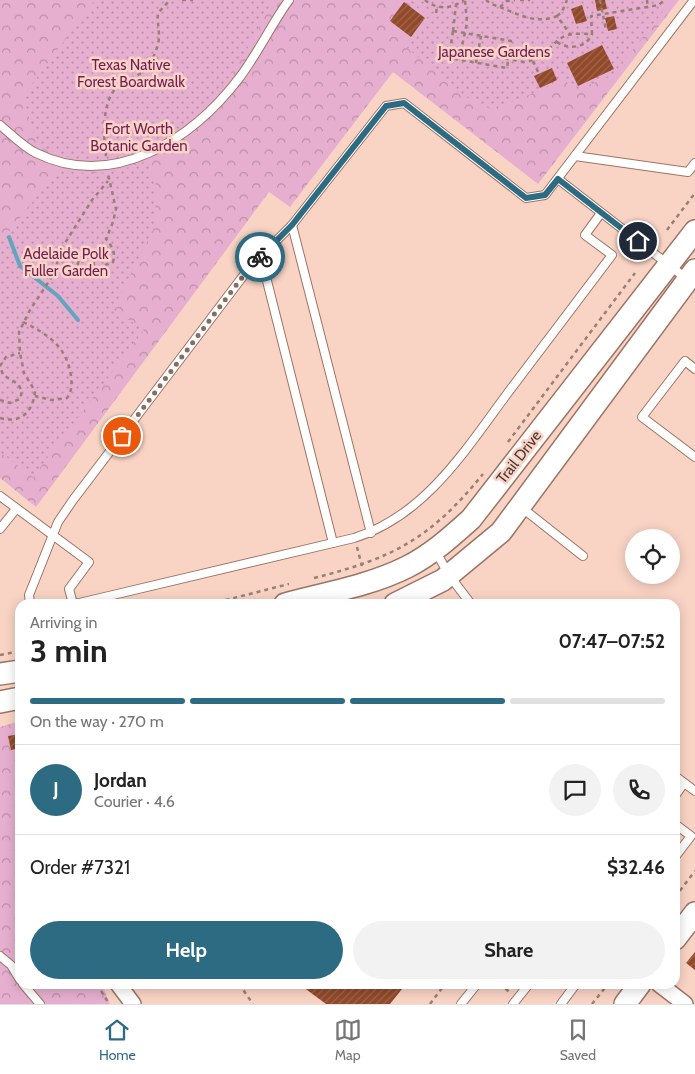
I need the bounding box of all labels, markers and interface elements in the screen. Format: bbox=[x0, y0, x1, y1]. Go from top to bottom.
park label: Japanese Gardens bbox=[437, 43, 550, 61]
park label: Texas Native Forest Boardwalk bbox=[77, 56, 185, 91]
park label: Fort Worth Botanic Garden bbox=[90, 120, 188, 155]
pin bbox=[617, 220, 659, 262]
icon: home bbox=[624, 227, 652, 255]
courier bbox=[235, 232, 285, 282]
icon: bike bbox=[246, 243, 274, 271]
park label: Adelaide Polk Fuller Garden bbox=[23, 245, 109, 280]
pin bbox=[101, 415, 143, 457]
icon: bag bbox=[108, 422, 136, 450]
street label: Trail Drive bbox=[493, 427, 545, 487]
map controls bbox=[625, 529, 680, 584]
button: locate bbox=[625, 529, 680, 584]
text: Arriving in bbox=[30, 613, 97, 632]
text: 07:47–07:52 bbox=[558, 630, 665, 653]
text: 3 min bbox=[30, 631, 108, 670]
text: On the way · 270 m bbox=[30, 712, 164, 731]
button: chat bbox=[549, 764, 601, 816]
button: phone bbox=[613, 764, 665, 816]
text: Jordan bbox=[94, 769, 147, 792]
text: J bbox=[53, 778, 59, 801]
text: Courier · 4.6 bbox=[94, 792, 175, 811]
text: Order #7321 bbox=[30, 856, 130, 879]
text: $32.46 bbox=[607, 856, 665, 879]
button: Help bbox=[30, 921, 343, 979]
button: Share bbox=[353, 921, 665, 979]
tab: Home bbox=[99, 1016, 136, 1064]
tab: Map bbox=[334, 1016, 362, 1064]
tab: Saved bbox=[560, 1016, 596, 1064]

